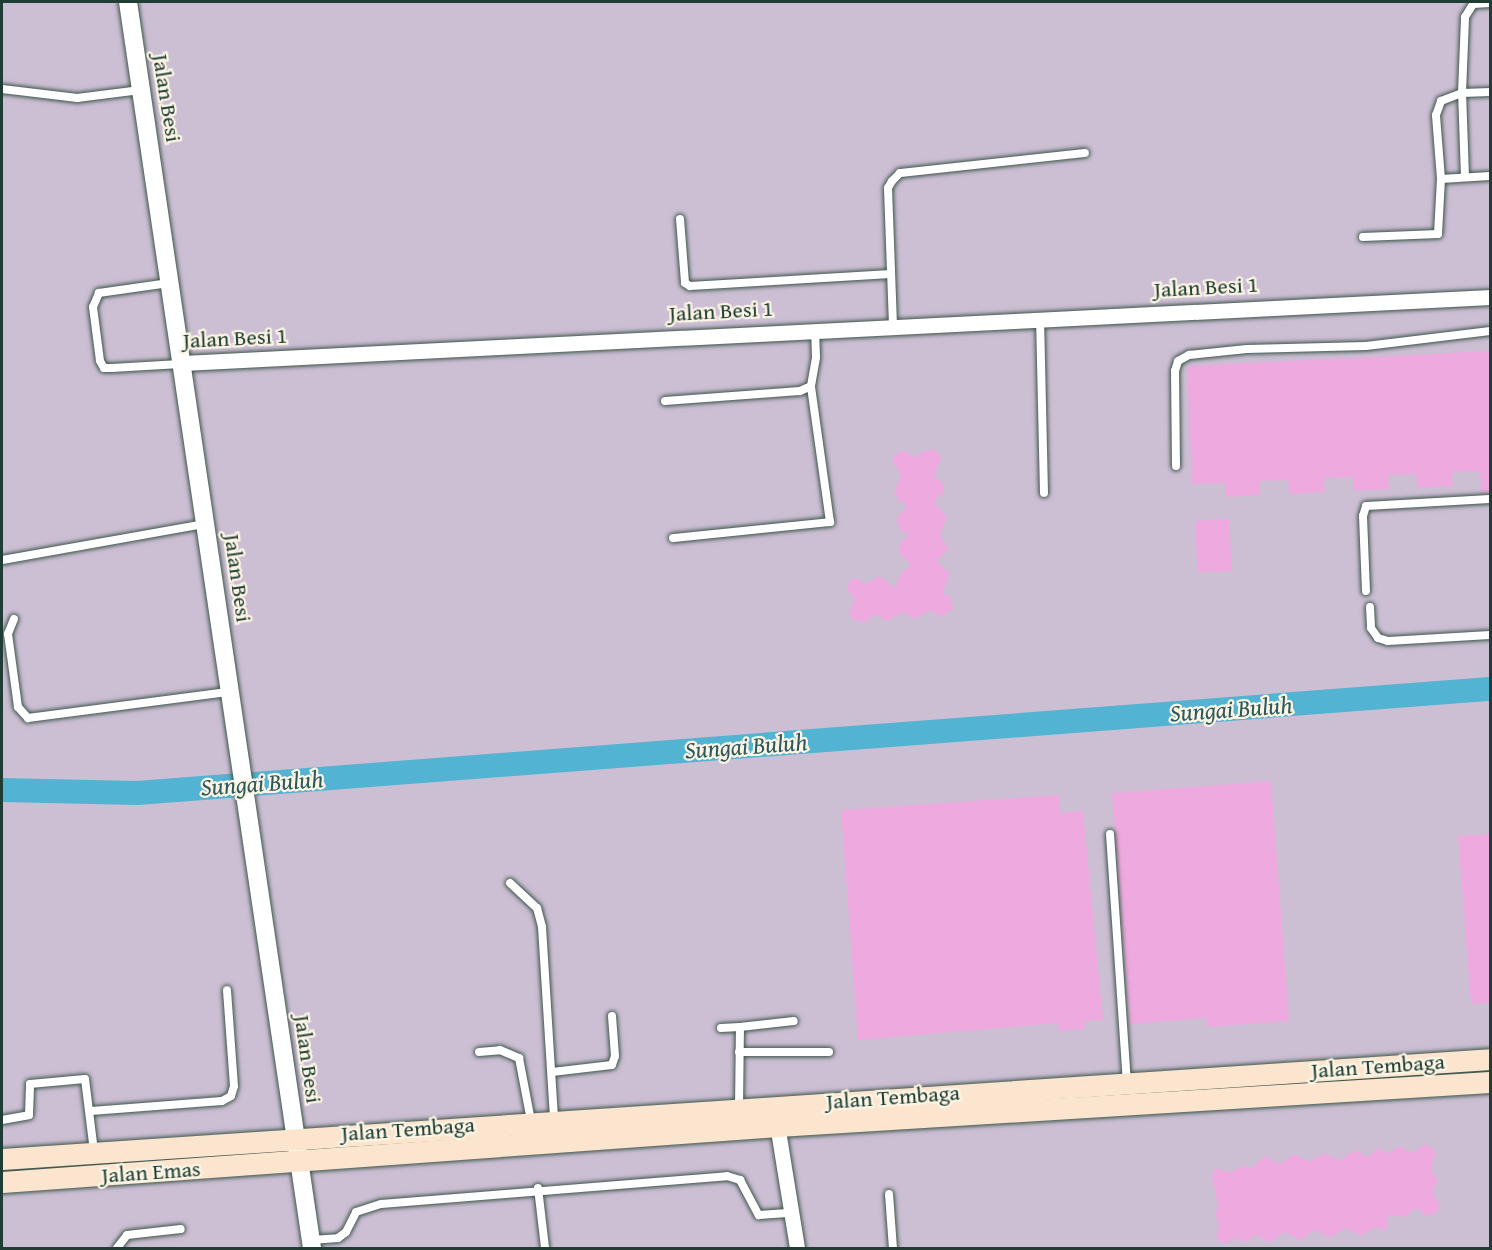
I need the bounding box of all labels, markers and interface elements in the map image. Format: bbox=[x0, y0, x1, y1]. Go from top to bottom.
street label: Jalan Besi bbox=[147, 52, 187, 144]
street label: Jalan Besi 1 bbox=[1153, 271, 1259, 303]
street label: Jalan Besi 1 bbox=[668, 295, 774, 327]
street label: Jalan Besi 1 bbox=[182, 322, 288, 354]
street label: Jalan Besi bbox=[219, 532, 257, 624]
water label: Sungai Buluh bbox=[1169, 690, 1293, 728]
water label: Sungai Buluh bbox=[684, 727, 808, 765]
water label: Sungai Buluh bbox=[200, 764, 324, 802]
street label: Jalan Besi bbox=[289, 1013, 327, 1105]
street label: Jalan Tembaga bbox=[1310, 1048, 1446, 1084]
street label: Jalan Tembaga bbox=[825, 1079, 961, 1115]
street label: Jalan Tembaga bbox=[340, 1111, 476, 1147]
street label: Jalan Emas bbox=[101, 1155, 201, 1189]

